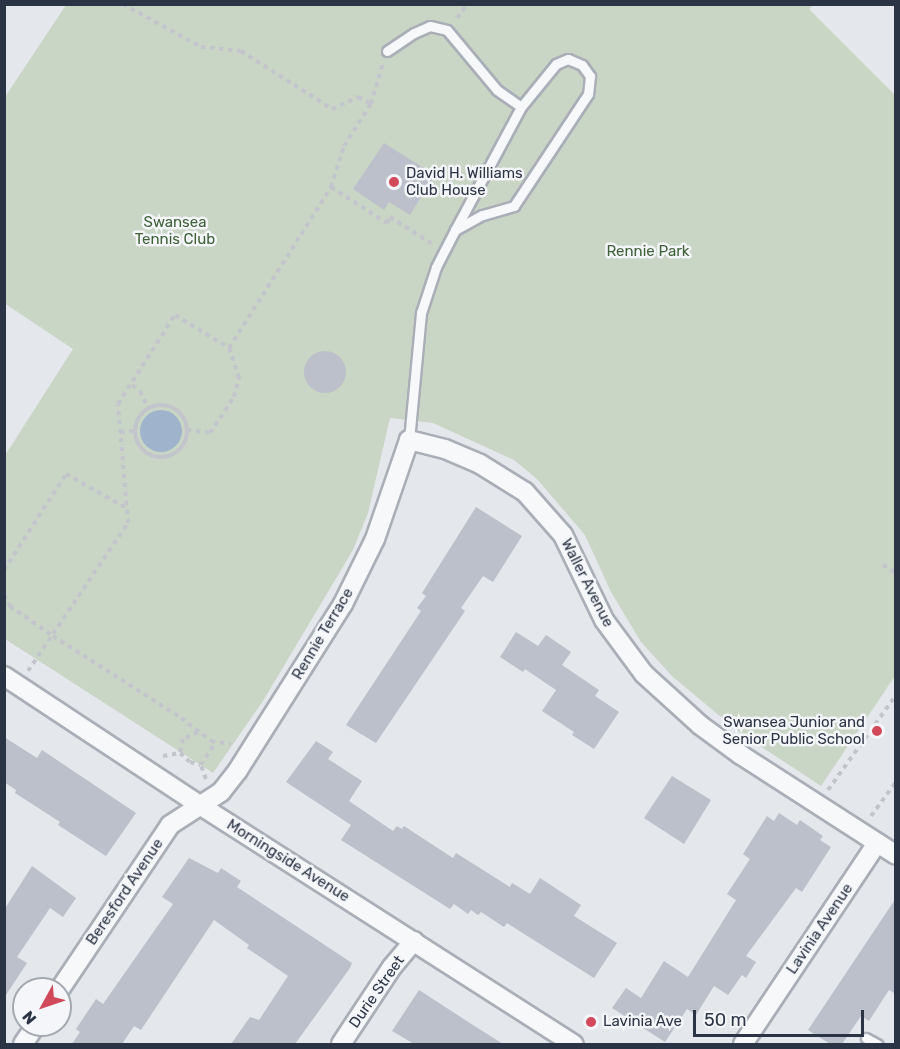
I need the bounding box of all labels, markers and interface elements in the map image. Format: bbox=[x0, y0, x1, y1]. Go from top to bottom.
place label: David H. Williams Club House bbox=[406, 164, 523, 199]
marker: David H. Williams Club House bbox=[387, 175, 401, 189]
park label: Swansea Tennis Club bbox=[135, 213, 215, 248]
park label: Rennie Park bbox=[606, 243, 690, 261]
street label: Waller Avenue bbox=[557, 535, 617, 631]
street label: Rennie Terrace bbox=[289, 585, 357, 683]
place label: Swansea Junior and Senior Public School bbox=[722, 713, 865, 748]
marker: Swansea Junior and Senior Public School bbox=[870, 724, 884, 738]
street label: Morningside Avenue bbox=[223, 816, 353, 906]
street label: Beresford Avenue bbox=[83, 835, 167, 949]
street label: Lavinia Avenue bbox=[783, 880, 857, 978]
street label: Durie Street bbox=[345, 952, 409, 1032]
north arrow bbox=[12, 977, 72, 1037]
scale bar bbox=[696, 998, 867, 1036]
text: N bbox=[18, 1007, 40, 1028]
text: 50 m bbox=[704, 1009, 747, 1031]
place label: Lavinia Ave bbox=[603, 1013, 682, 1031]
marker: Lavinia Ave bbox=[584, 1015, 598, 1029]

